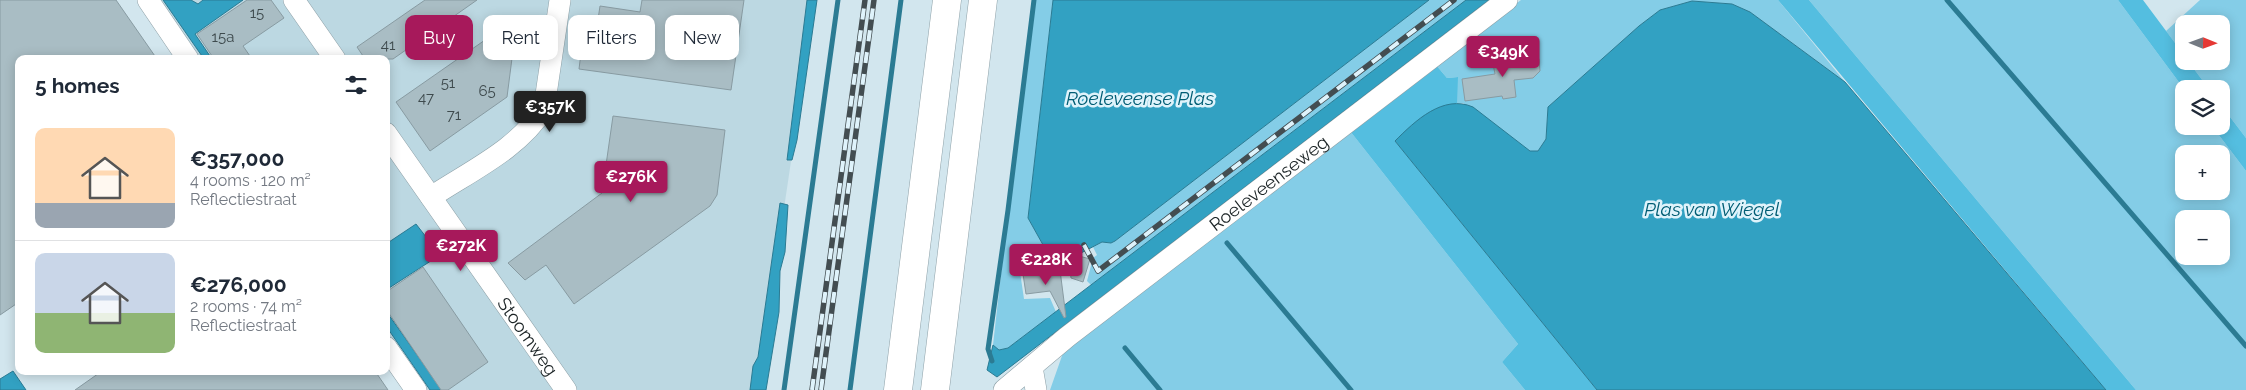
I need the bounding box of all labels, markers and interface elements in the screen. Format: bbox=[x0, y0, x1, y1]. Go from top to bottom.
house number: 15 bbox=[250, 4, 264, 22]
chip: Buy bbox=[405, 15, 473, 60]
chip: Rent bbox=[483, 15, 558, 60]
chip: Filters bbox=[568, 15, 655, 60]
chip: New bbox=[665, 15, 739, 60]
north arrow bbox=[2175, 15, 2230, 70]
map controls bbox=[2175, 15, 2230, 265]
house number: 15a bbox=[212, 28, 234, 46]
house number: 41 bbox=[381, 36, 396, 54]
pin: €349K bbox=[1468, 36, 1538, 78]
text: €349K bbox=[1478, 42, 1528, 61]
icon: filters bbox=[342, 71, 370, 99]
text: 5 homes bbox=[35, 73, 120, 98]
house number: 51 bbox=[441, 74, 456, 92]
button: layers bbox=[2175, 80, 2230, 135]
house number: 65 bbox=[478, 82, 496, 100]
water label: Roeleveense Plas bbox=[1066, 87, 1214, 109]
house number: 47 bbox=[418, 89, 434, 107]
pin: €357K bbox=[515, 90, 585, 133]
text: €357K bbox=[525, 97, 575, 116]
house number: 71 bbox=[447, 106, 462, 124]
street label: Roeleveenseweg bbox=[1205, 131, 1332, 235]
button: + bbox=[2175, 145, 2230, 200]
text: €357,000 bbox=[190, 146, 284, 171]
icon: home bbox=[75, 148, 135, 208]
pin: €276K bbox=[596, 160, 666, 203]
text: €276K bbox=[605, 167, 657, 186]
text: 4 rooms · 120 m² bbox=[190, 171, 311, 190]
text: Reflectiestraat bbox=[190, 190, 297, 209]
water label: Plas van Wiegel bbox=[1644, 198, 1780, 220]
button: − bbox=[2175, 210, 2230, 265]
pin: €272K bbox=[426, 230, 496, 272]
text: €272K bbox=[436, 236, 486, 255]
pin: €228K bbox=[1011, 244, 1081, 286]
text: €228K bbox=[1020, 250, 1072, 269]
text: €276,000 bbox=[190, 272, 287, 297]
icon: home bbox=[75, 273, 135, 333]
street label: Stoomweg bbox=[494, 293, 563, 379]
text: 2 rooms · 74 m² bbox=[190, 297, 302, 316]
text: Reflectiestraat bbox=[190, 316, 297, 335]

